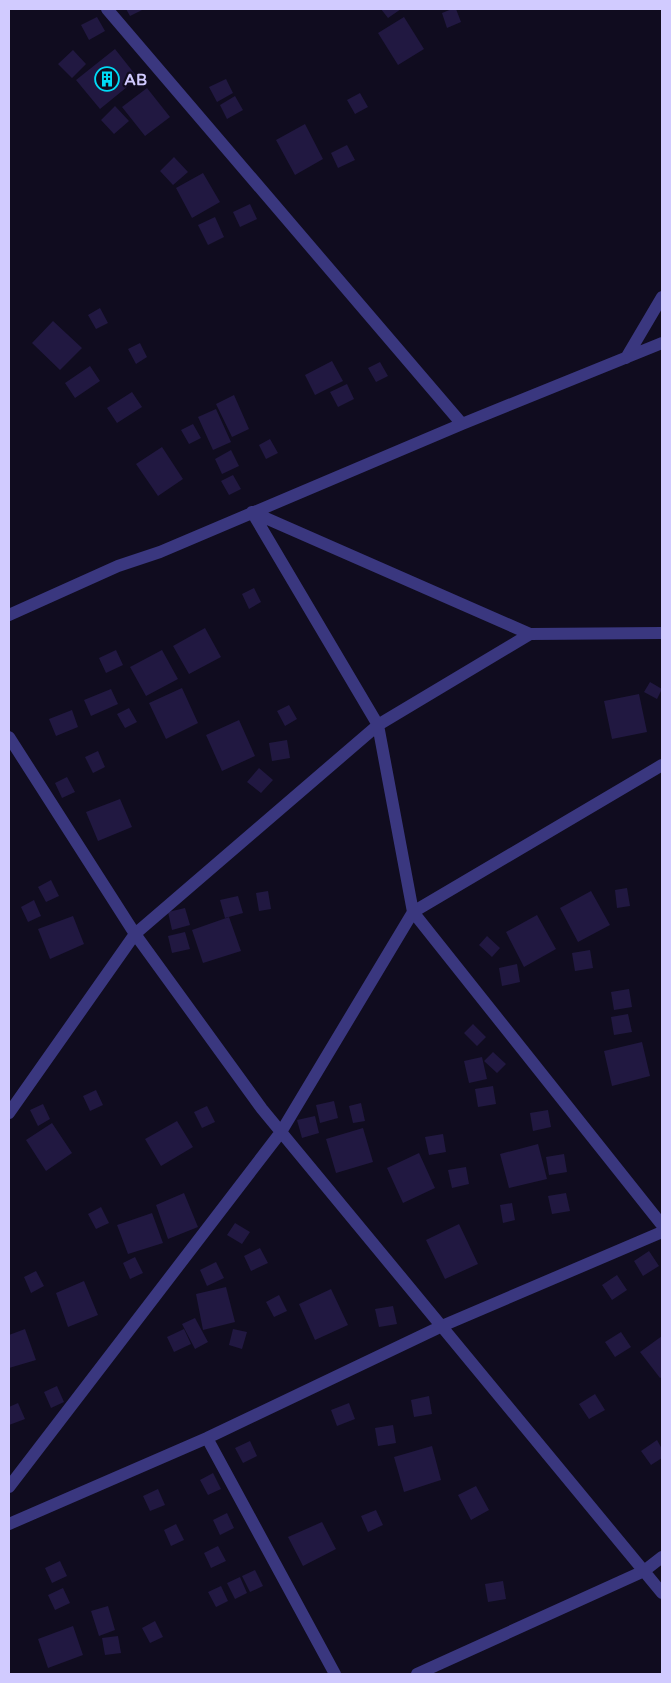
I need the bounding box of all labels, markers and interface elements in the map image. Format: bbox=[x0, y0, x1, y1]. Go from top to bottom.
building icon: AB bbox=[94, 66, 120, 92]
place label: AB bbox=[124, 70, 147, 90]

